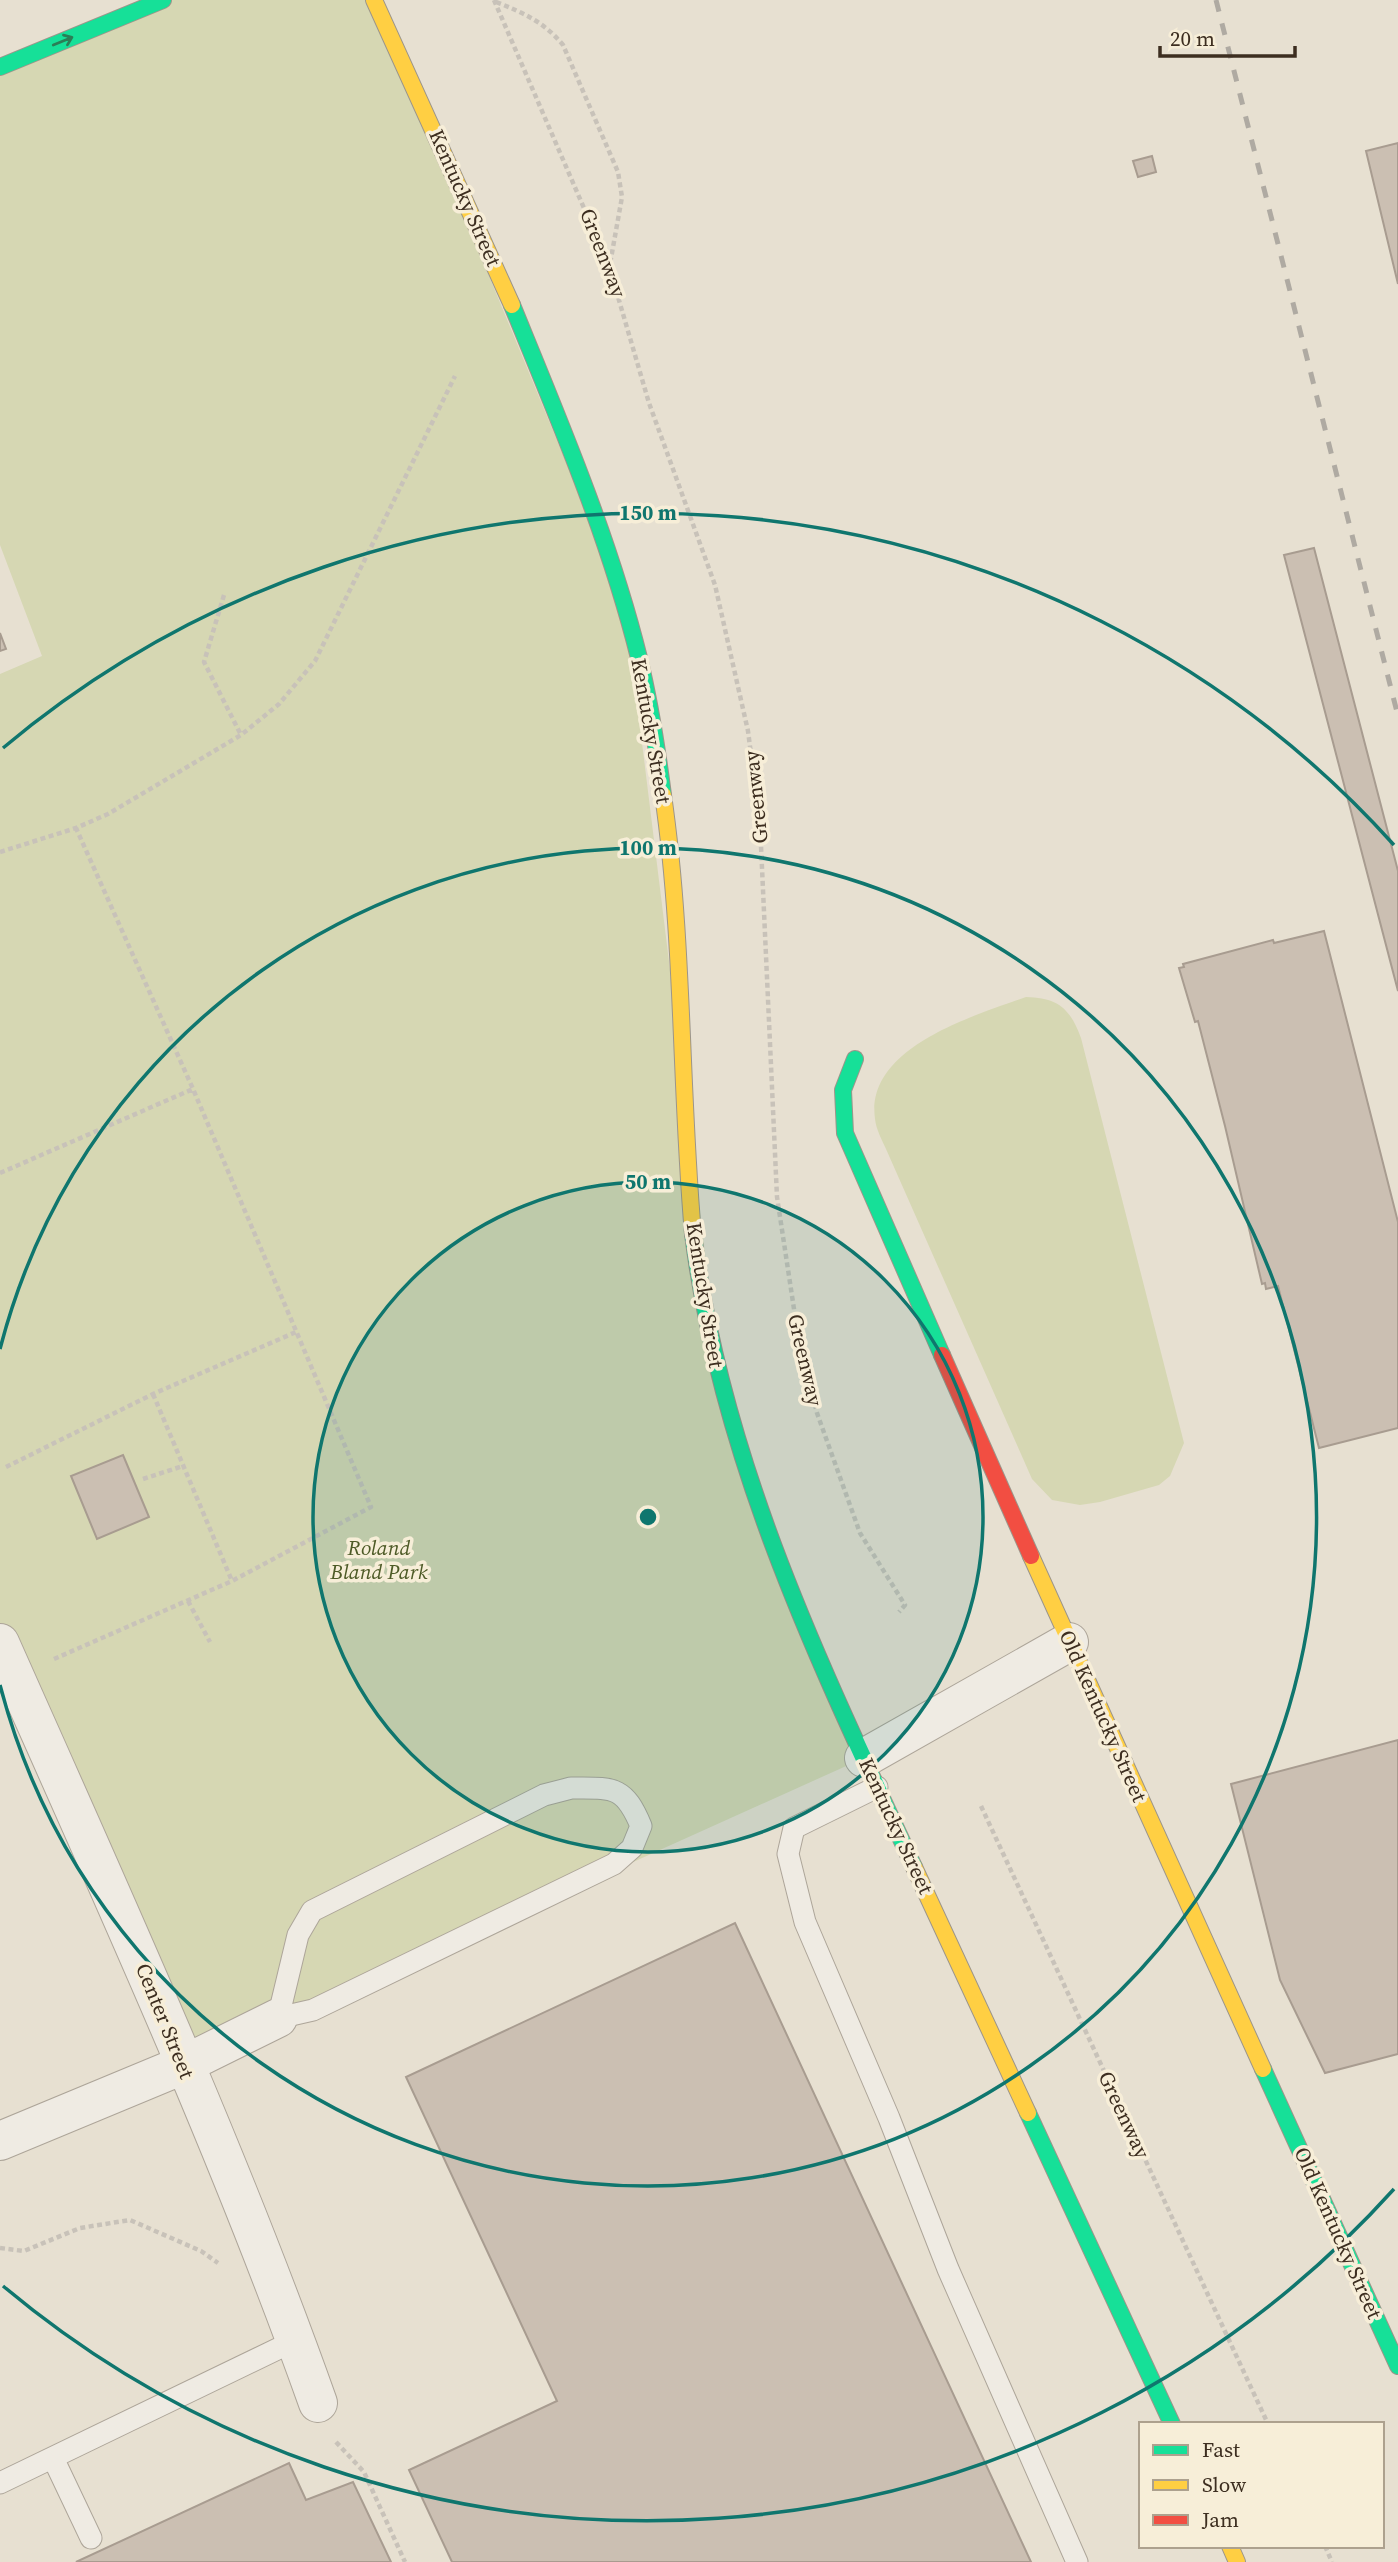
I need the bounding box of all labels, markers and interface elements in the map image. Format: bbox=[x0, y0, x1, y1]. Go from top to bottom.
scale bar bbox=[1160, 14, 1295, 58]
text: 20 m bbox=[1170, 24, 1215, 53]
one-way arrow bbox=[52, 33, 74, 46]
street label: Kentucky Street bbox=[422, 125, 509, 271]
street label: Greenway bbox=[573, 204, 634, 302]
text: 150 m bbox=[619, 498, 677, 527]
street label: Kentucky Street bbox=[624, 656, 679, 806]
street label: Greenway bbox=[736, 749, 775, 845]
text: 100 m bbox=[619, 833, 677, 862]
text: 50 m bbox=[625, 1167, 671, 1196]
street label: Kentucky Street bbox=[680, 1220, 731, 1370]
street label: Greenway bbox=[781, 1311, 830, 1409]
centre of rings bbox=[636, 1505, 660, 1529]
park label: Roland Bland Park bbox=[329, 1533, 428, 1586]
street label: Old Kentucky Street bbox=[1053, 1625, 1154, 1806]
street label: Kentucky Street bbox=[852, 1753, 941, 1899]
street label: Center Street bbox=[129, 1959, 202, 2083]
street label: Greenway bbox=[1092, 2066, 1157, 2163]
street label: Old Kentucky Street bbox=[1288, 2142, 1389, 2323]
legend bbox=[1139, 2422, 1384, 2548]
text: Fast bbox=[1202, 2435, 1240, 2464]
text: Slow bbox=[1202, 2470, 1246, 2499]
text: Jam bbox=[1201, 2505, 1239, 2534]

